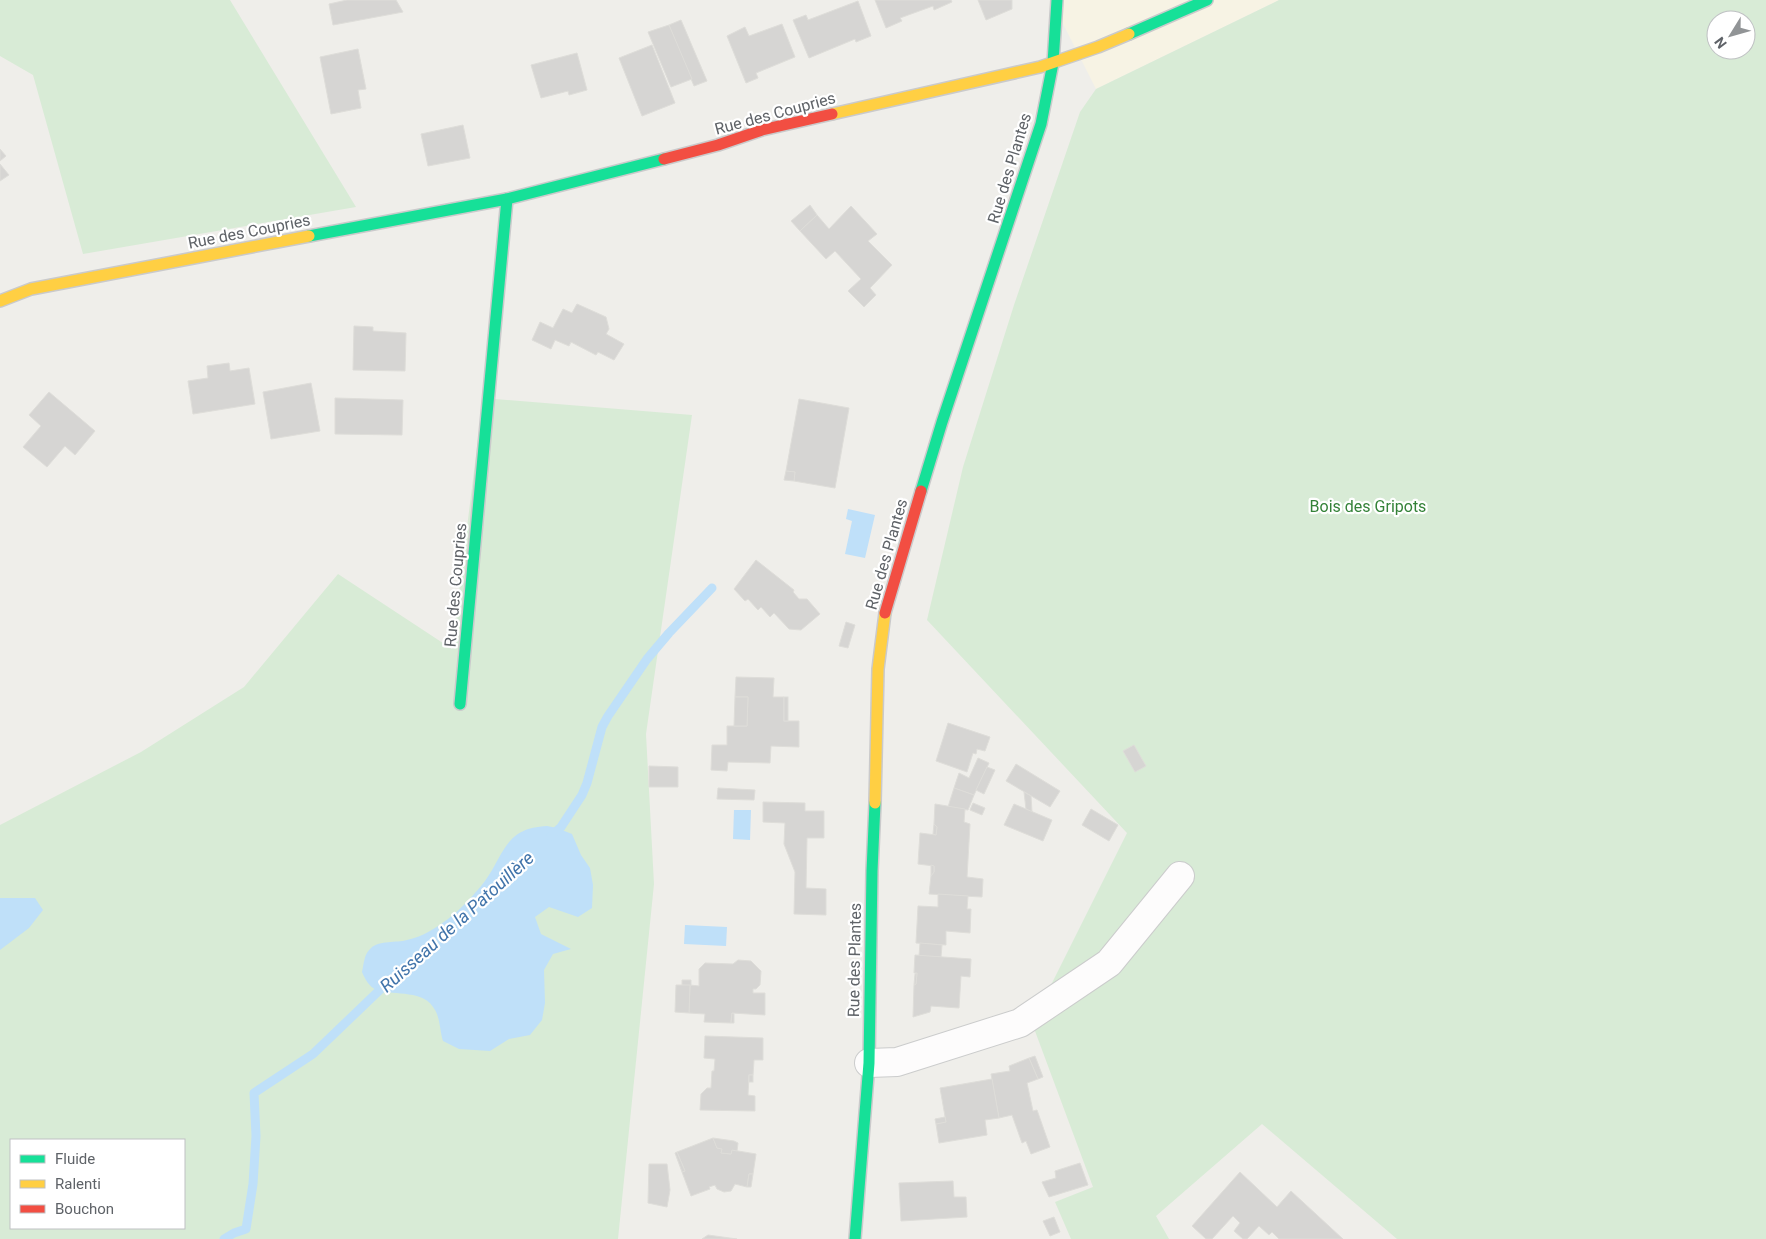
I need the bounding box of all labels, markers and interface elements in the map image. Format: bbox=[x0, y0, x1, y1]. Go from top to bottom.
north arrow bbox=[1706, 10, 1756, 60]
text: N bbox=[1711, 34, 1730, 52]
street label: Rue des Coupries bbox=[713, 88, 838, 139]
street label: Rue des Plantes bbox=[984, 111, 1035, 226]
street label: Rue des Coupries bbox=[186, 210, 312, 253]
street label: Rue des Plantes bbox=[862, 497, 911, 612]
park label: Bois des Gripots bbox=[1310, 497, 1426, 516]
street label: Rue des Coupries bbox=[441, 522, 470, 648]
water label: Ruisseau de la Patouillère bbox=[375, 847, 538, 996]
street label: Rue des Plantes bbox=[844, 903, 865, 1017]
legend bbox=[10, 1139, 185, 1229]
text: Fluide bbox=[55, 1150, 95, 1168]
text: Ralenti bbox=[55, 1175, 101, 1193]
text: Bouchon bbox=[55, 1200, 114, 1218]

